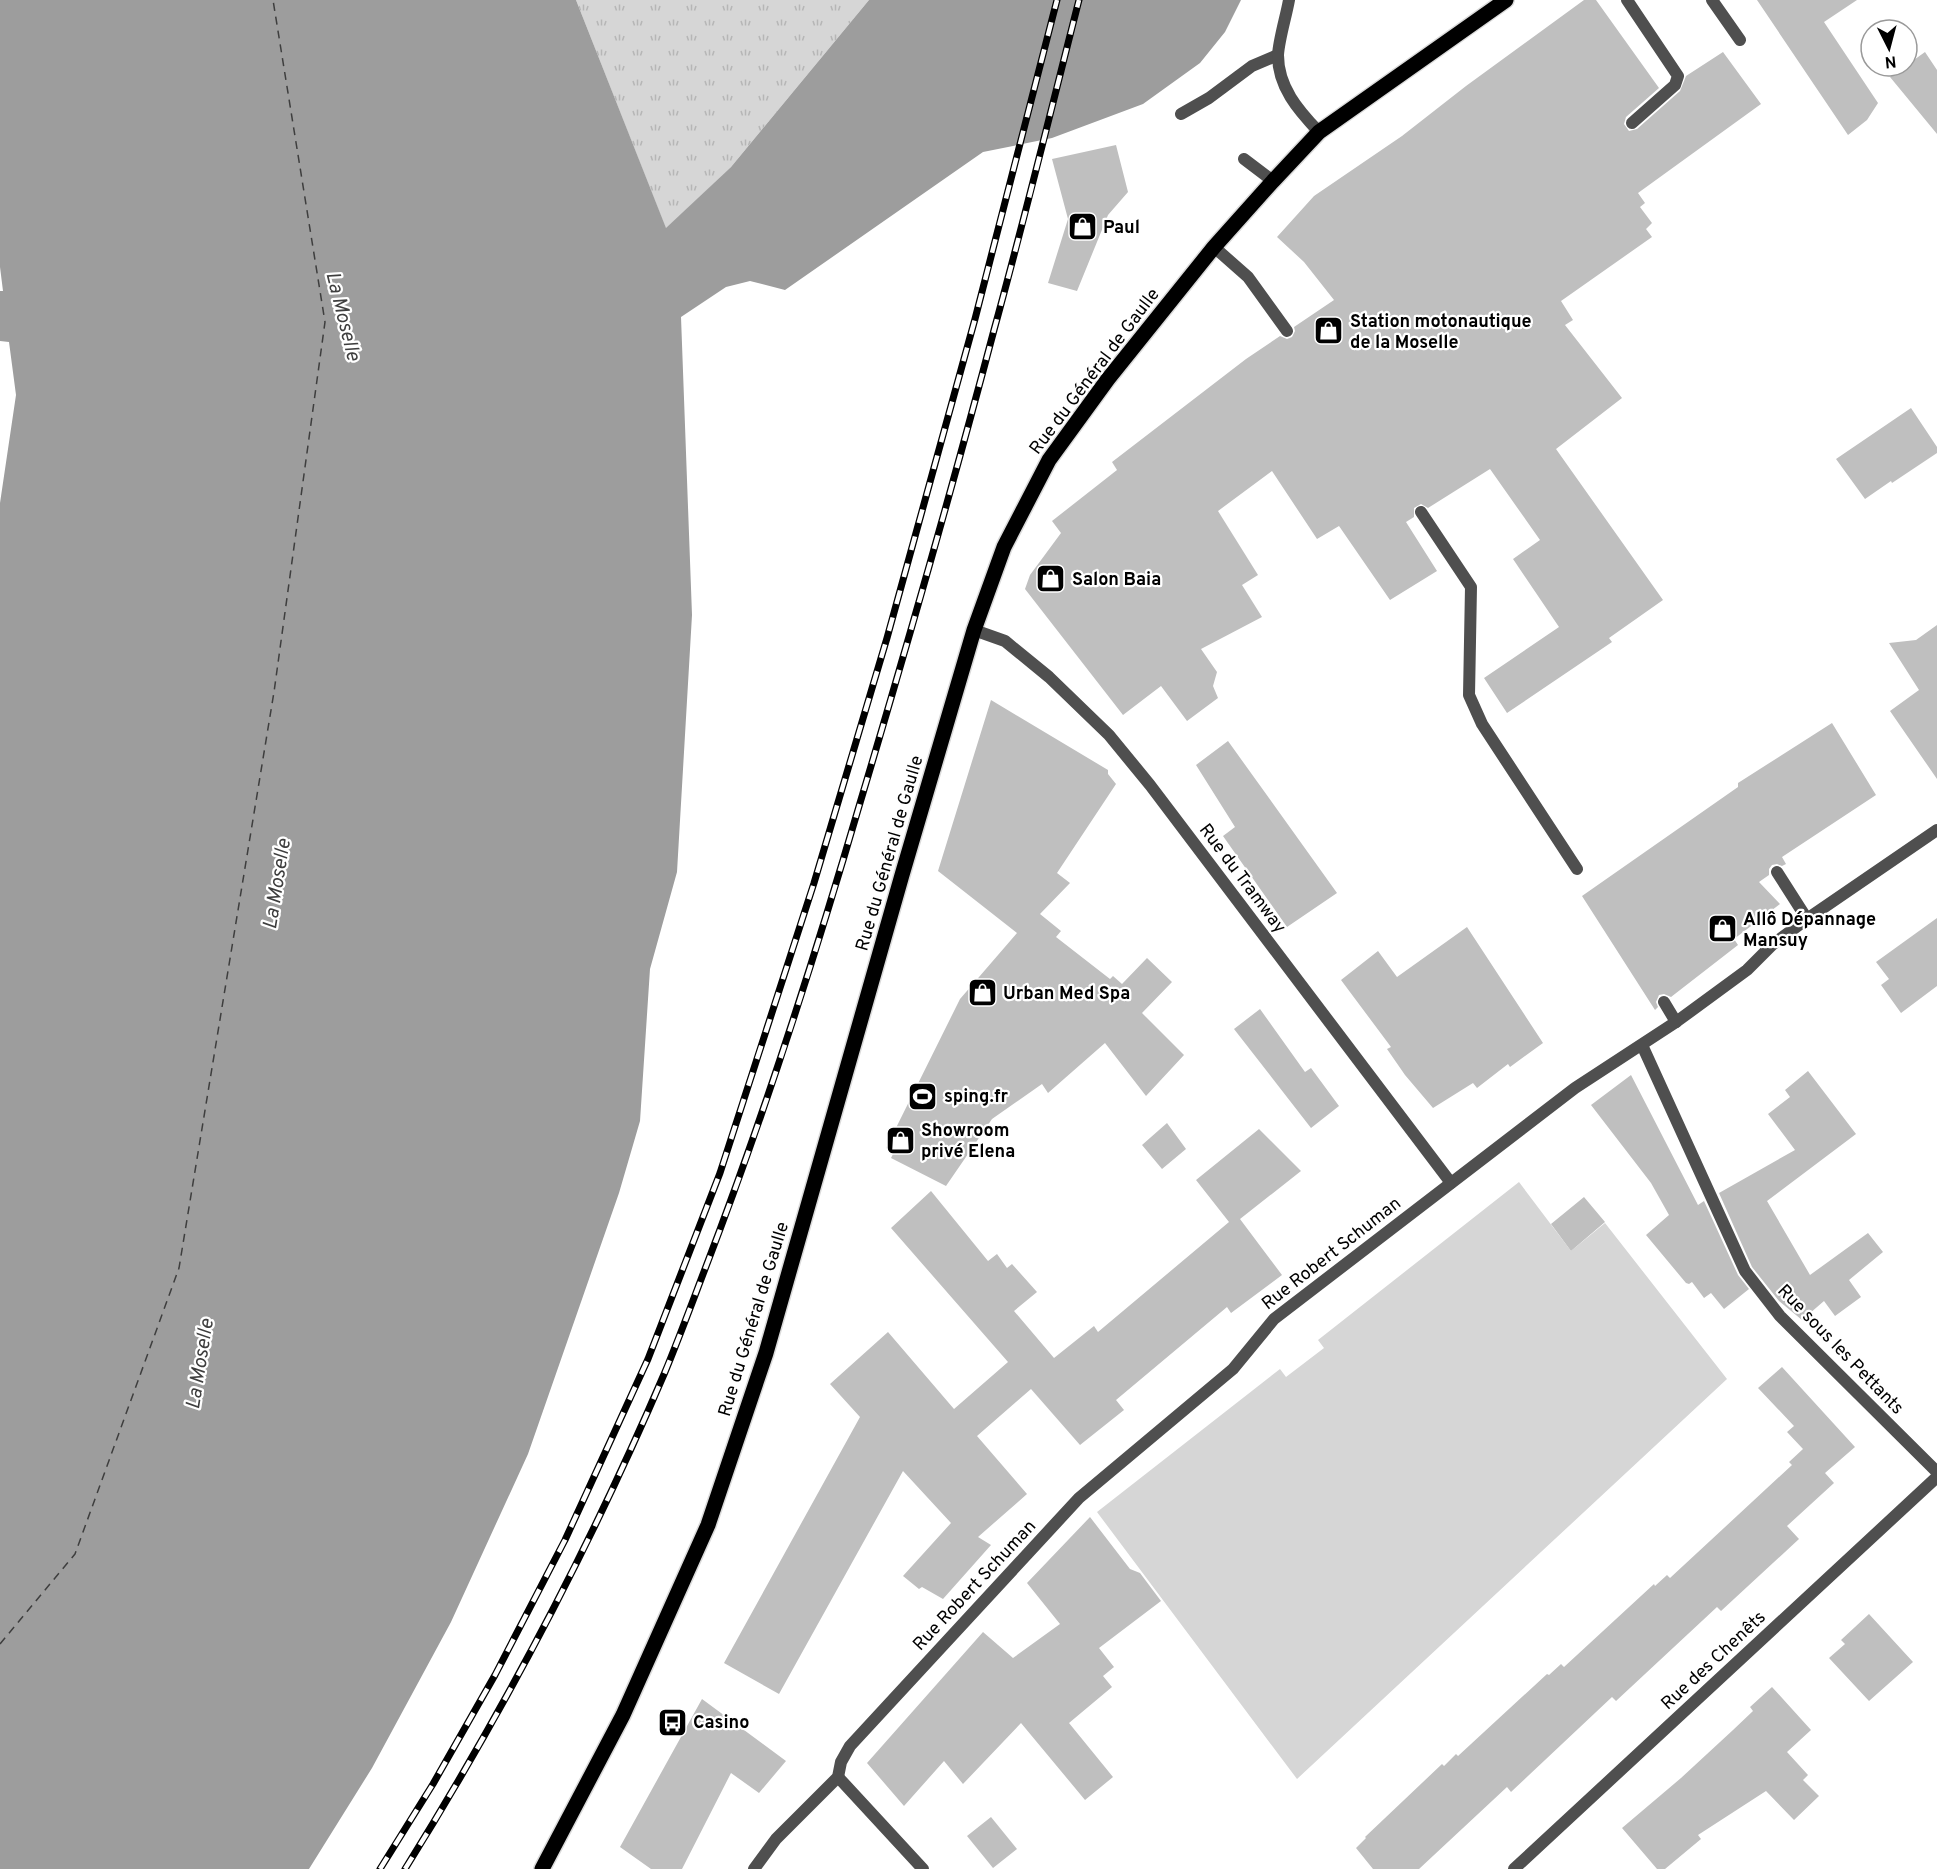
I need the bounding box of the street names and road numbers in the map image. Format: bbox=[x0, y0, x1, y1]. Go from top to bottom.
street label: Rue du Général de Gaulle bbox=[1025, 284, 1165, 460]
street label: Rue du Général de Gaulle bbox=[851, 753, 929, 954]
street label: Rue du Tramway bbox=[1193, 820, 1291, 938]
street label: Rue Robert Schuman bbox=[1258, 1193, 1406, 1316]
street label: Rue du Général de Gaulle bbox=[714, 1219, 795, 1420]
street label: Rue sous les Pettants bbox=[1772, 1280, 1908, 1420]
street label: Rue Robert Schuman bbox=[908, 1516, 1042, 1656]
street label: Rue des Chenêts bbox=[1657, 1607, 1771, 1716]

